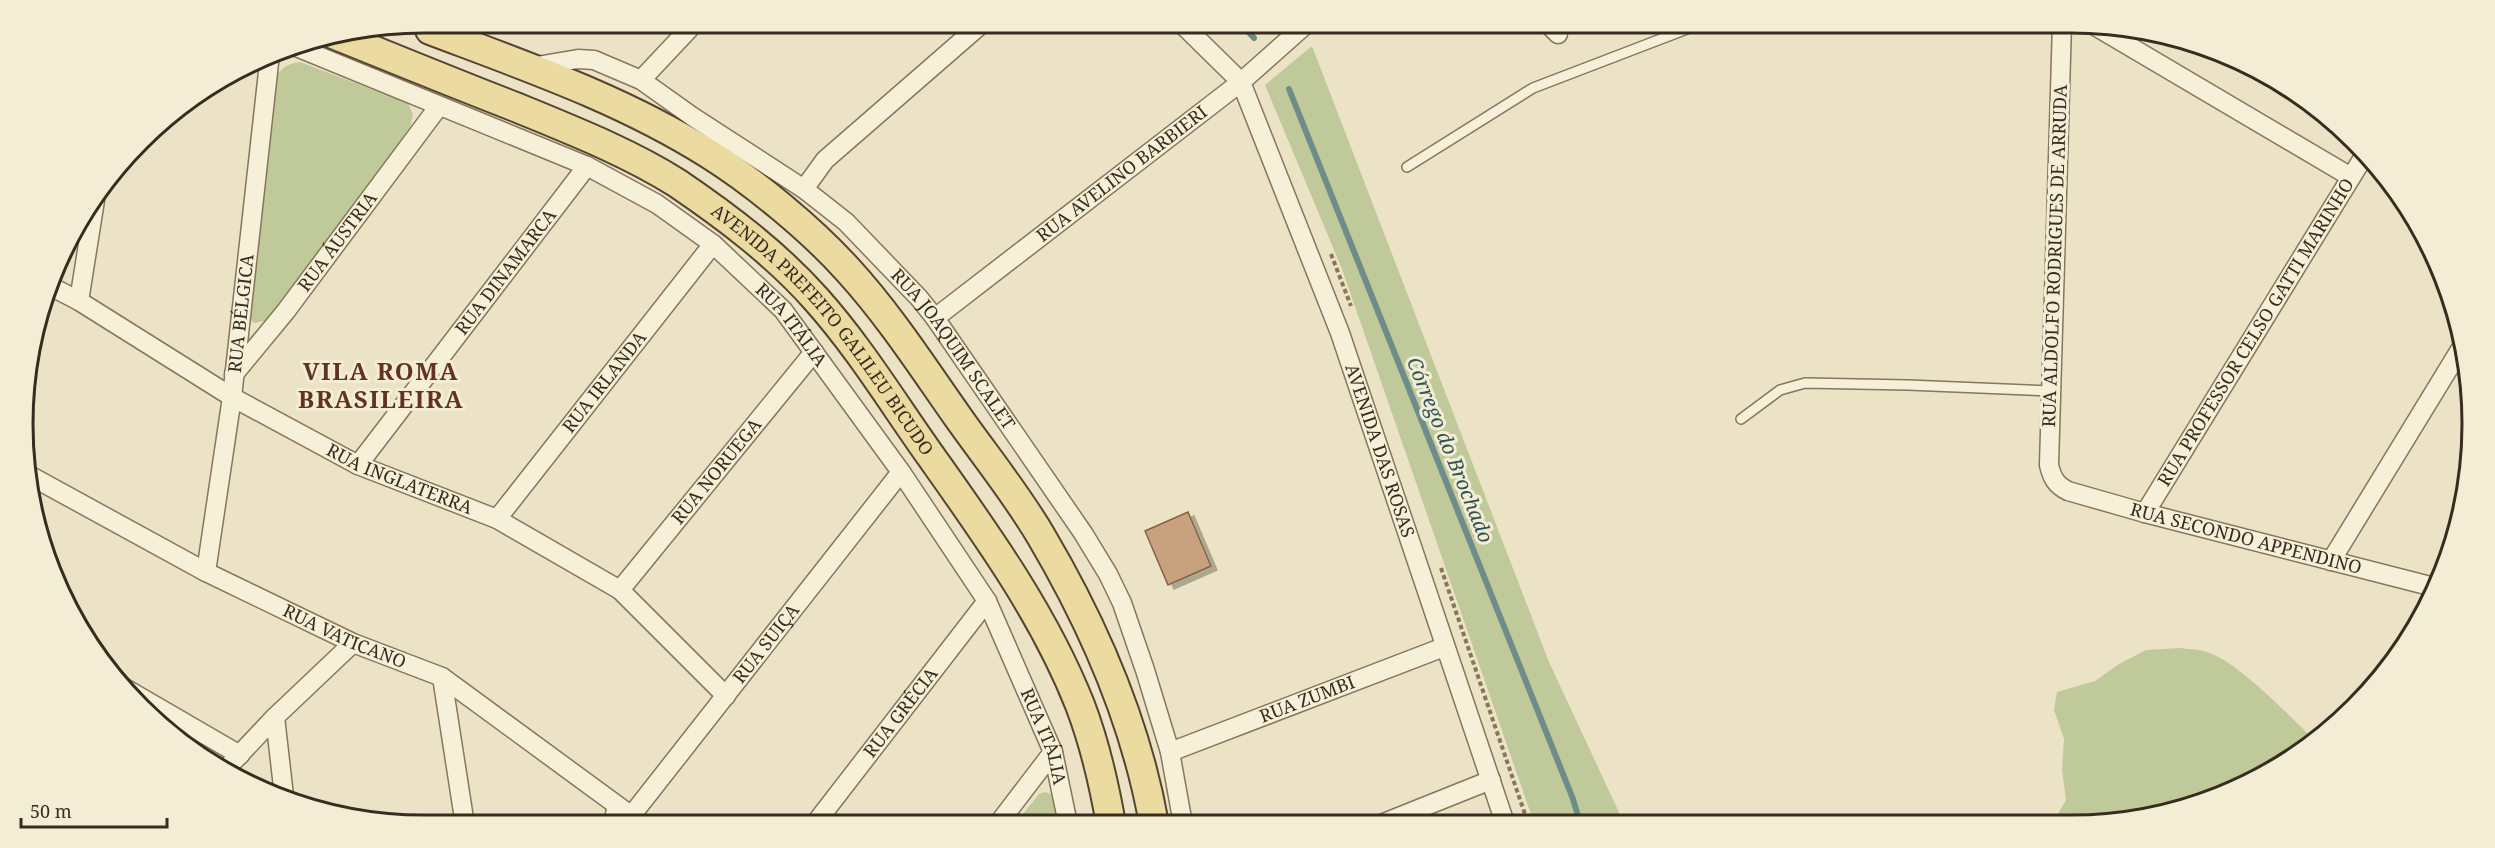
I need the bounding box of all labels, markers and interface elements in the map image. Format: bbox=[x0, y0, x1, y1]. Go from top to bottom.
street label: RUA ALDOLFO RODRIGUES DE ARRUDA bbox=[2036, 84, 2072, 428]
street label: RUA AVELINO BARBIERI bbox=[1031, 100, 1212, 247]
street label: RUA PROFESSOR CELSO GATTI MARINHO bbox=[2151, 173, 2359, 490]
street label: RUA ÁUSTRIA bbox=[292, 186, 382, 296]
street label: AVENIDA PREFEITO GALILEU BICUDO bbox=[707, 198, 940, 460]
street label: RUA DINAMARCA bbox=[449, 203, 561, 339]
street label: RUA BÉLGICA bbox=[222, 253, 259, 374]
street label: RUA JOAQUIM SCALET bbox=[886, 263, 1021, 434]
street label: RUA ITÁLIA bbox=[751, 277, 833, 371]
street label: RUA IRLANDA bbox=[556, 325, 651, 437]
water label: Córrego do Brochado bbox=[1401, 353, 1500, 547]
district label: VILA ROMA BRASILEIRA bbox=[298, 354, 464, 415]
street label: AVENIDA DAS ROSAS bbox=[1340, 360, 1421, 540]
street label: RUA NORUEGA bbox=[666, 413, 766, 529]
street label: RUA INGLATERRA bbox=[323, 437, 477, 520]
street label: RUA SECONDO APPENDINO bbox=[2128, 496, 2364, 579]
street label: RUA VATICANO bbox=[279, 598, 410, 673]
street label: RUA SUIÇA bbox=[727, 598, 804, 688]
street label: RUA GRÉCIA bbox=[858, 662, 943, 762]
street label: RUA ZUMBI bbox=[1256, 669, 1358, 728]
street label: RUA ITÁLIA bbox=[1016, 684, 1073, 787]
scale bar bbox=[21, 791, 166, 829]
text: 50 m bbox=[30, 799, 72, 823]

